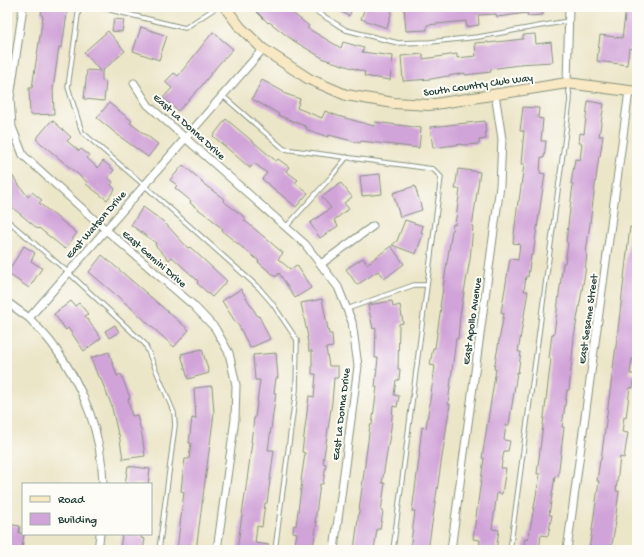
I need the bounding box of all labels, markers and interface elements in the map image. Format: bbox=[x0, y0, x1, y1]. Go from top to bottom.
street label: South Country Club Way bbox=[423, 72, 534, 100]
street label: East La Donna Drive bbox=[150, 92, 227, 163]
street label: East Watson Drive bbox=[64, 189, 129, 262]
street label: East Gemini Drive bbox=[119, 228, 188, 291]
street label: East Sesame Street bbox=[577, 272, 601, 365]
street label: East Apollo Avenue bbox=[461, 277, 485, 366]
street label: East La Donna Drive bbox=[330, 367, 354, 461]
legend bbox=[22, 483, 152, 535]
text: Road bbox=[58, 494, 85, 508]
text: Building bbox=[57, 514, 97, 528]

